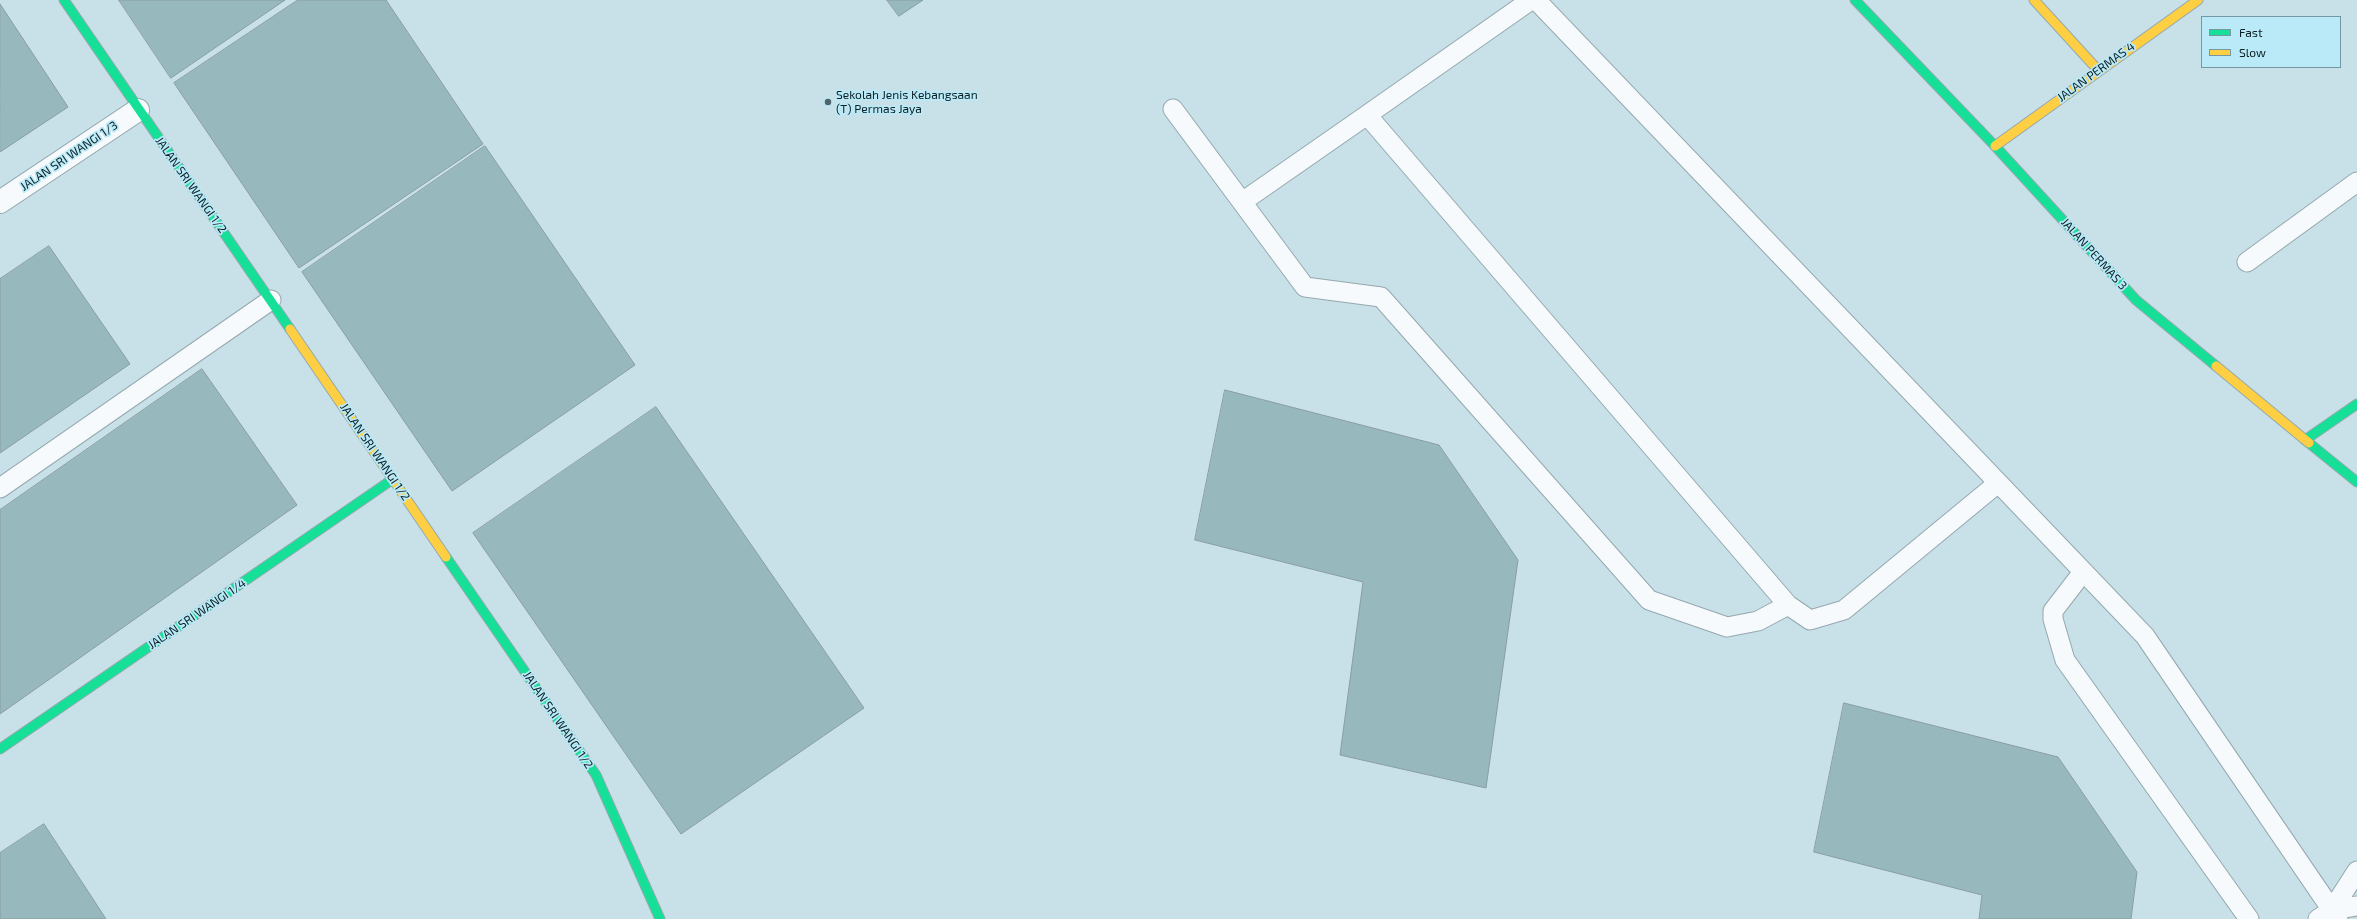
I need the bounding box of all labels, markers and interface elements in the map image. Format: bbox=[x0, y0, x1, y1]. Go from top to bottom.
legend bbox=[2201, 16, 2341, 68]
text: Fast bbox=[2239, 25, 2262, 39]
street label: JALAN PERMAS 4 bbox=[2054, 39, 2138, 105]
text: Slow bbox=[2239, 45, 2266, 59]
place label: Sekolah Jenis Kebangsaan (T) Permas Jaya bbox=[836, 88, 978, 116]
marker: Sekolah Jenis Kebangsaan (T) Permas Jaya bbox=[823, 97, 833, 107]
street label: JALAN SRI WANGI 1/3 bbox=[18, 118, 120, 194]
street label: JALAN SRI WANGI 1/2 bbox=[152, 134, 230, 236]
street label: JALAN PERMAS 3 bbox=[2058, 215, 2130, 293]
street label: JALAN SRI WANGI 1/2 bbox=[337, 401, 413, 503]
street label: JALAN SRI WANGI 1/4 bbox=[145, 576, 249, 652]
street label: JALAN SRI WANGI 1/2 bbox=[520, 669, 596, 771]

